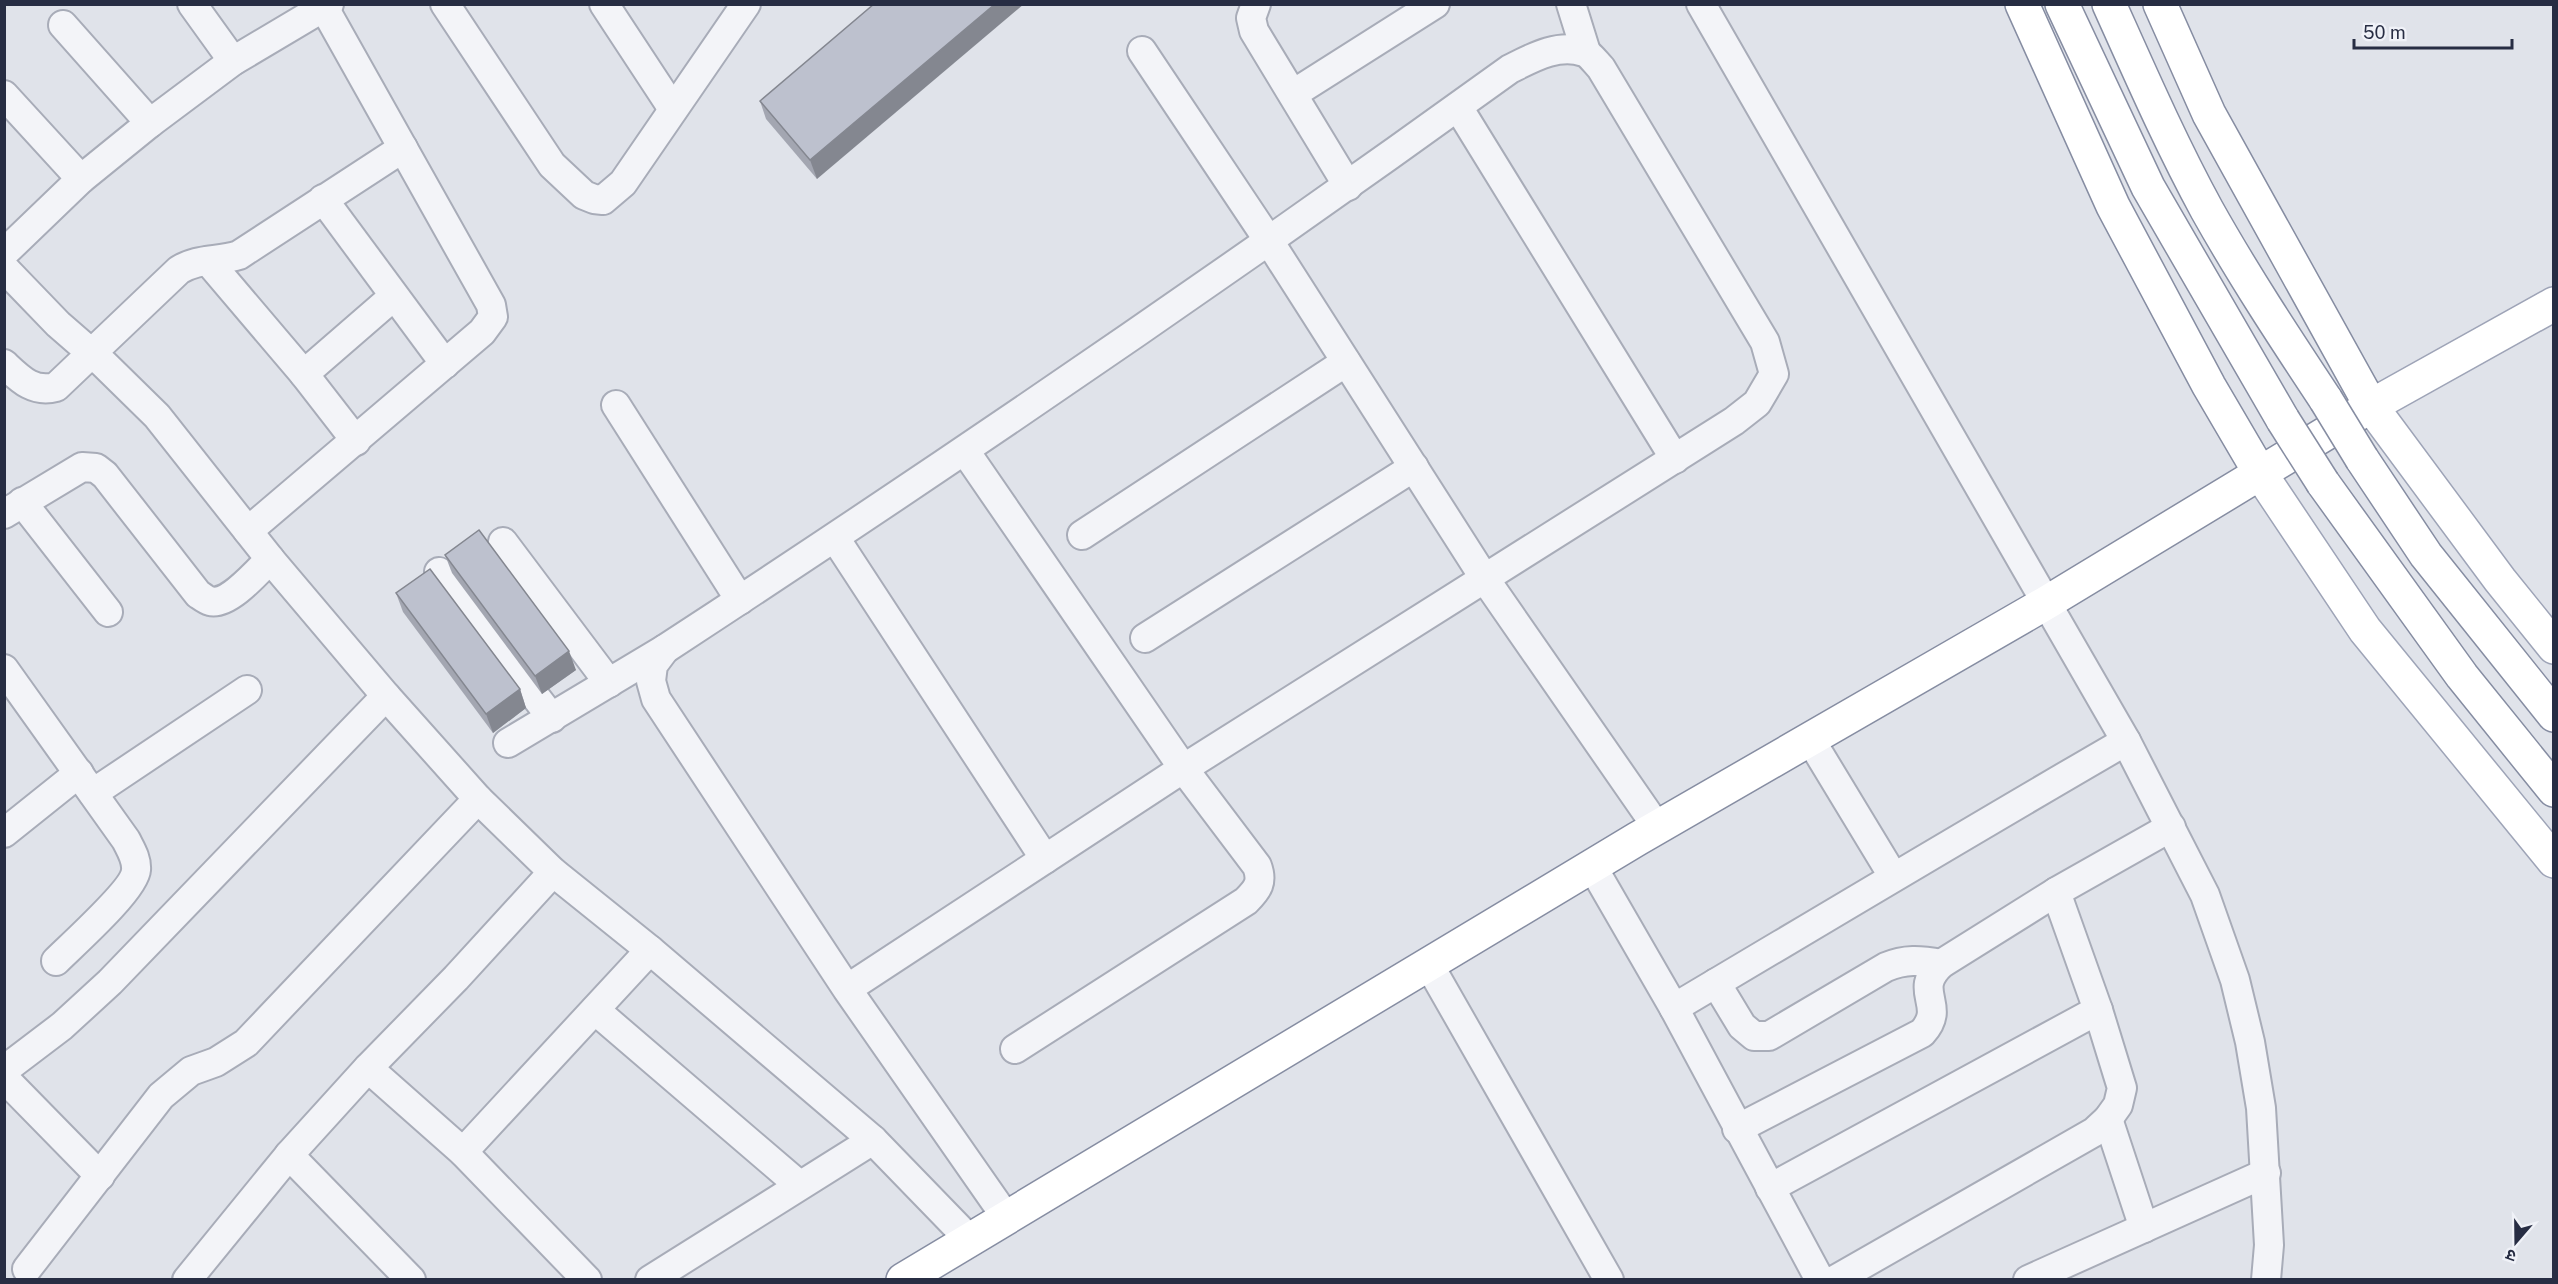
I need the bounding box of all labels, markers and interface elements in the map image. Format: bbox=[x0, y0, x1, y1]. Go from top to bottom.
scale bar bbox=[2354, 12, 2512, 50]
text: 50 m bbox=[2363, 22, 2406, 43]
north arrow bbox=[2486, 1212, 2546, 1272]
text: उ bbox=[2503, 1245, 2519, 1266]

